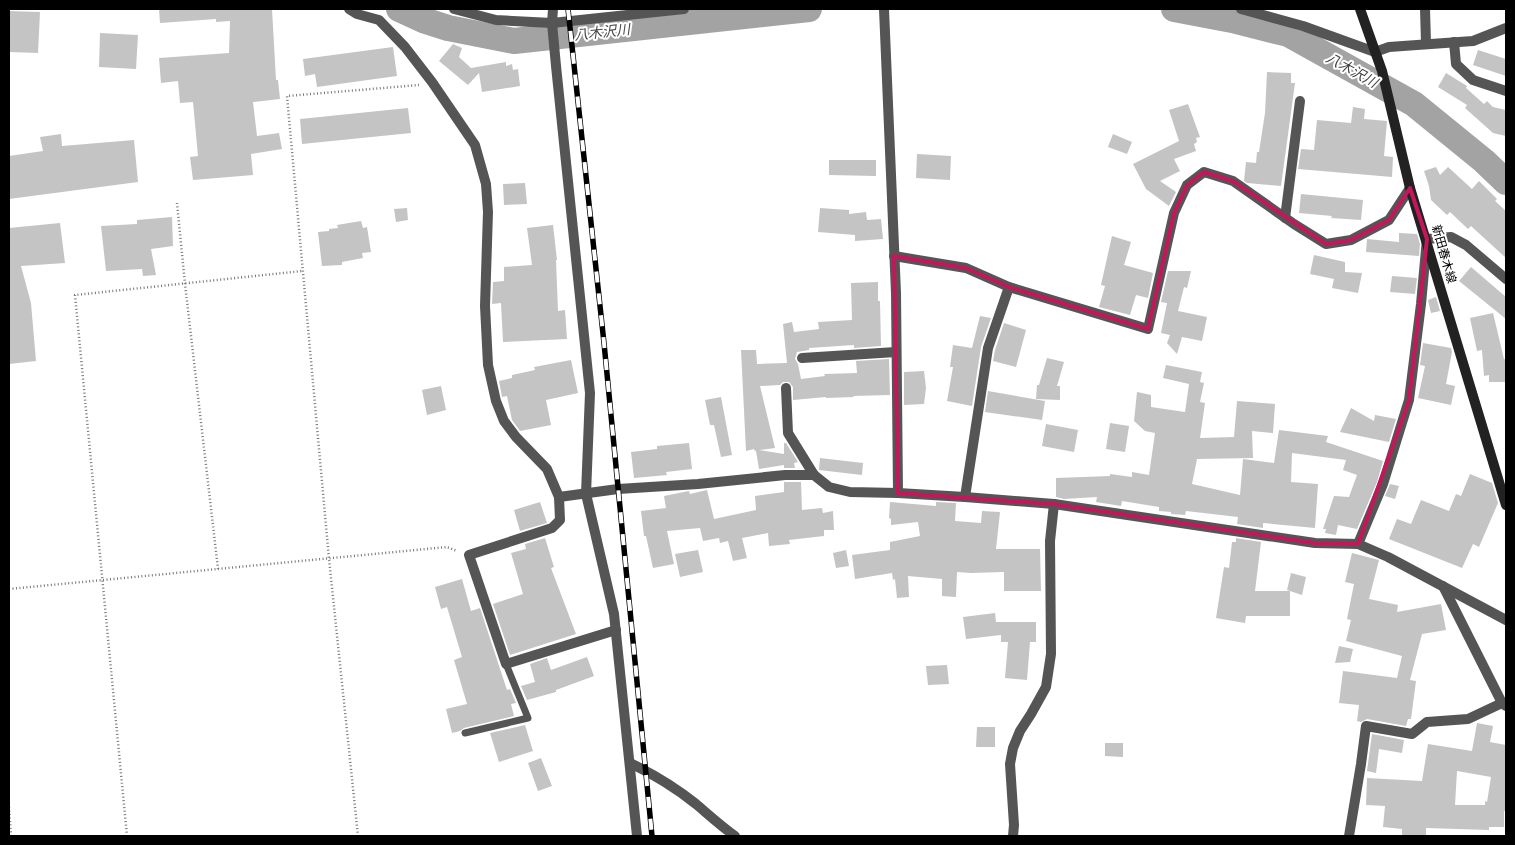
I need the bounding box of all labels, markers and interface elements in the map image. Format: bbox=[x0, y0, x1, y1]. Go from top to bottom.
water label: 八木沢川 bbox=[573, 21, 633, 43]
water label: 八木沢川 bbox=[1324, 49, 1382, 92]
street label: 新田春木線 bbox=[1429, 223, 1459, 285]

